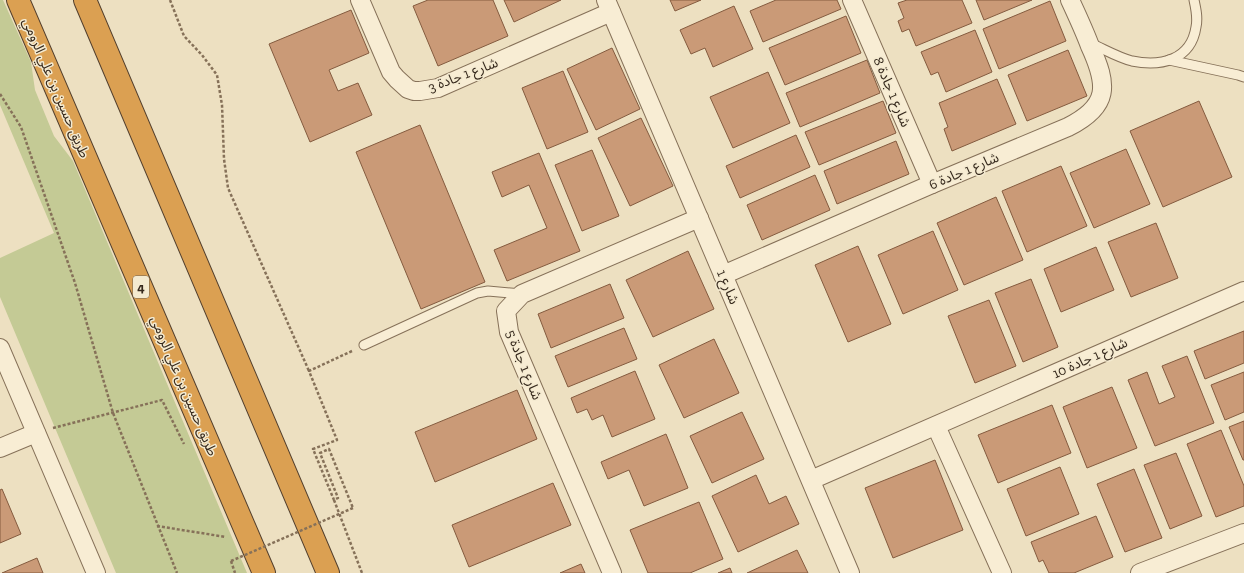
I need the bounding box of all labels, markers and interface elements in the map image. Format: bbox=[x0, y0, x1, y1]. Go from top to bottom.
street label: طريق حسين بن علي الرومي bbox=[17, 15, 93, 161]
street label: شارع 1 جادة 3 bbox=[426, 54, 501, 98]
street label: شارع 1 جادة 8 bbox=[868, 54, 914, 130]
street label: شارع 1 جادة 6 bbox=[926, 149, 1002, 195]
street label: شارع 1 bbox=[711, 267, 743, 308]
road number: 4 bbox=[133, 276, 149, 298]
street label: طريق حسين بن علي الرومي bbox=[145, 313, 221, 459]
street label: شارع 1 جادة 5 bbox=[500, 327, 546, 403]
street label: شارع 1 جادة 10 bbox=[1050, 334, 1131, 384]

